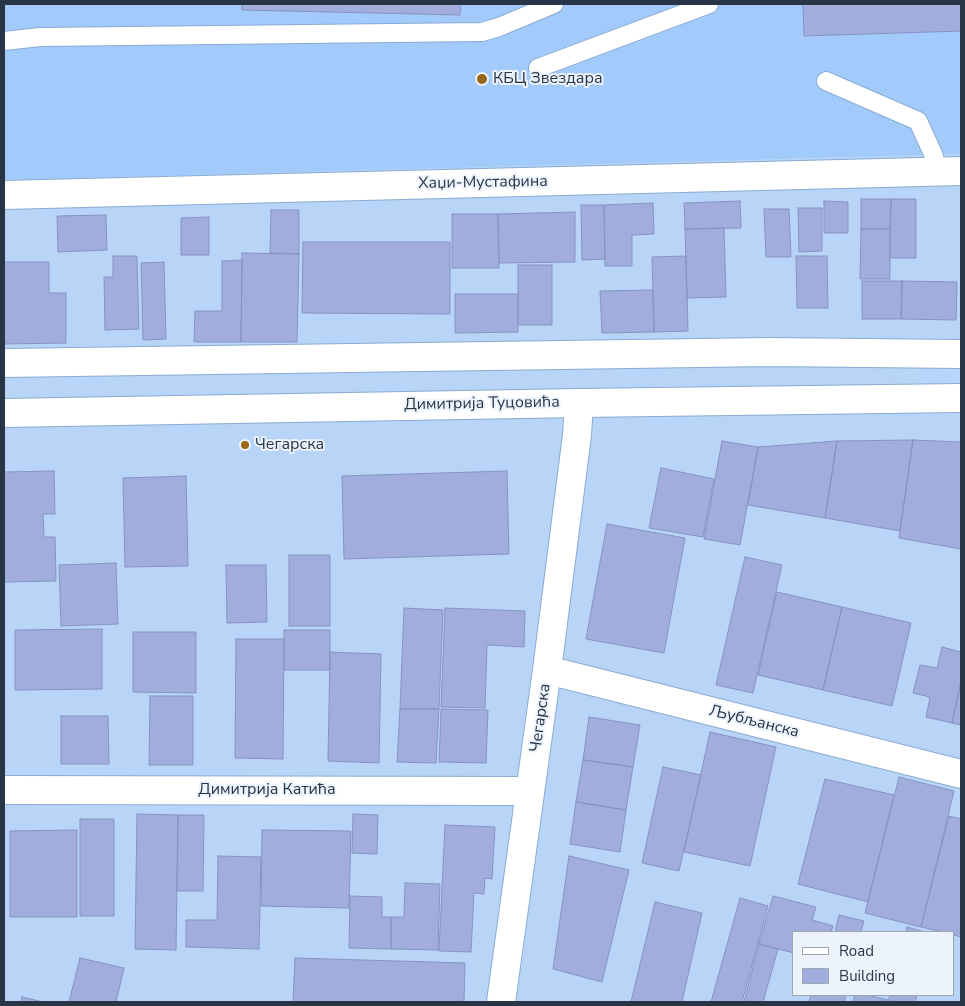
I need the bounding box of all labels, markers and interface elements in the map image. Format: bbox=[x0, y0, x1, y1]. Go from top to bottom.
place label: КБЦ Звездара bbox=[493, 69, 603, 89]
marker: КБЦ Звездара bbox=[475, 72, 489, 86]
street label: Хаџи-Мустафина bbox=[418, 172, 548, 194]
street label: Димитрија Туцовића bbox=[404, 393, 560, 415]
place label: Чегарска bbox=[255, 435, 324, 455]
marker: Чегарска bbox=[239, 439, 251, 451]
street label: Чегарска bbox=[527, 682, 555, 754]
street label: Љубљанска bbox=[707, 702, 801, 742]
street label: Димитрија Катића bbox=[198, 780, 336, 800]
legend bbox=[792, 931, 955, 996]
text: Road bbox=[839, 941, 874, 961]
text: Building bbox=[839, 966, 895, 986]

